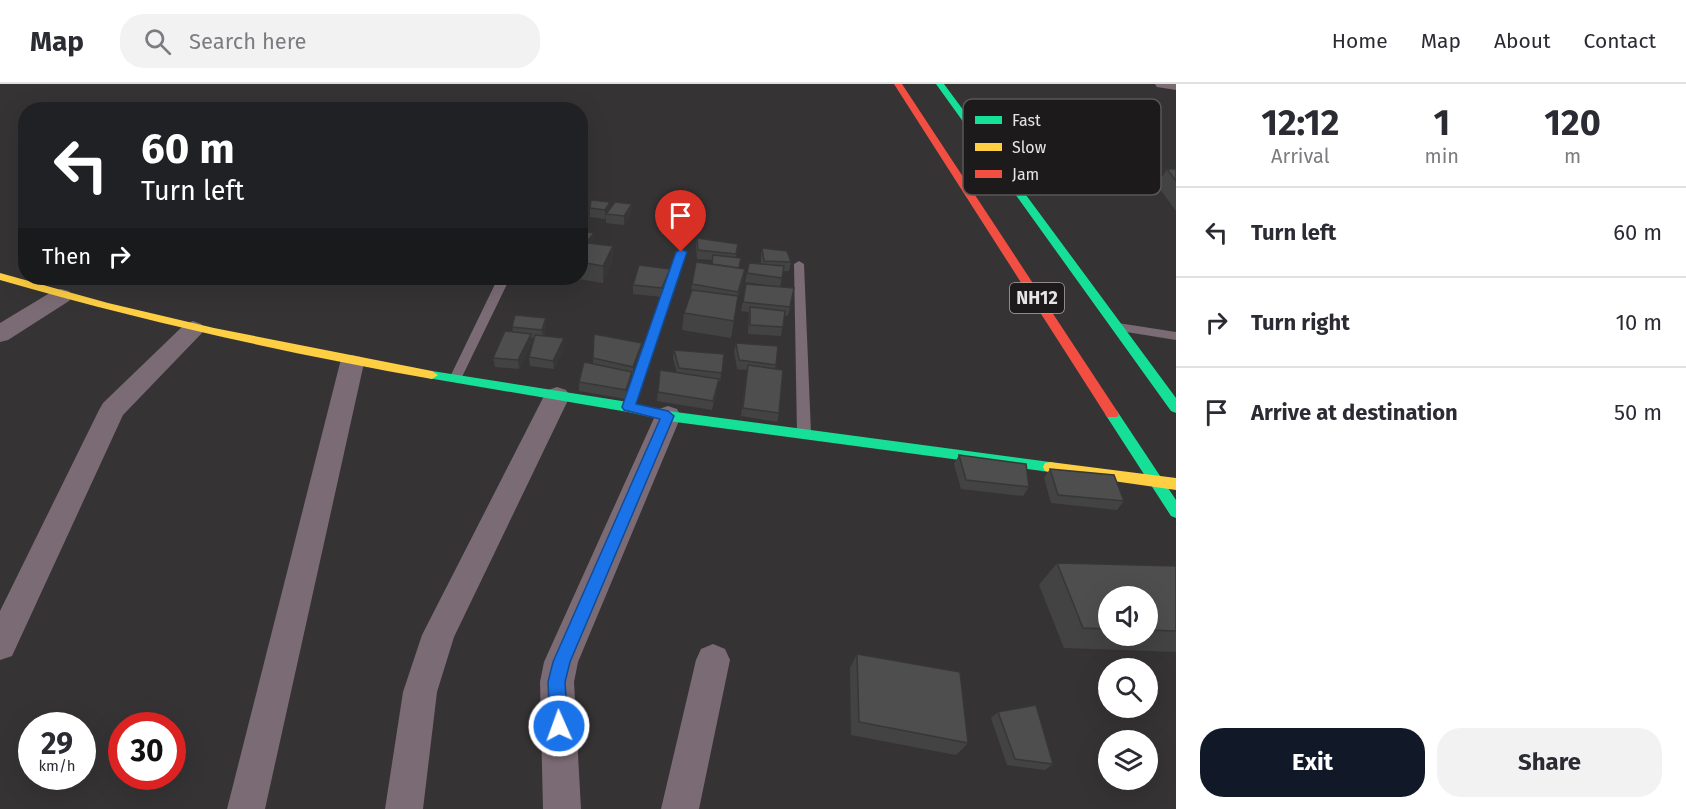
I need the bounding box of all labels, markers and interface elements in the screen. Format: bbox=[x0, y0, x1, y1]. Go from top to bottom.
search box bbox=[120, 14, 540, 68]
text: Map bbox=[30, 25, 84, 58]
icon: search bbox=[141, 25, 174, 58]
text: Search here bbox=[189, 28, 307, 55]
text: Home bbox=[1332, 28, 1388, 54]
text: Map bbox=[1421, 28, 1461, 54]
text: About bbox=[1494, 28, 1551, 54]
text: Contact bbox=[1584, 28, 1656, 54]
legend bbox=[963, 99, 1161, 195]
text: 12:12 bbox=[1261, 101, 1339, 145]
text: 1 bbox=[1433, 101, 1450, 145]
text: 120 bbox=[1544, 101, 1601, 145]
text: Fast bbox=[1012, 111, 1041, 130]
text: 60 m bbox=[141, 124, 235, 174]
icon: left bbox=[42, 126, 120, 204]
text: Slow bbox=[1012, 138, 1047, 157]
text: Arrival bbox=[1271, 144, 1330, 168]
text: min bbox=[1425, 144, 1459, 168]
text: m bbox=[1564, 144, 1581, 168]
text: Jam bbox=[1012, 165, 1039, 184]
text: Turn left bbox=[141, 175, 244, 207]
pin bbox=[655, 190, 706, 252]
icon: arrive bbox=[664, 199, 697, 232]
icon: left bbox=[1200, 216, 1233, 249]
text: Turn left bbox=[1251, 219, 1336, 246]
text: 60 m bbox=[1613, 219, 1662, 246]
icon: right bbox=[103, 240, 136, 273]
text: Then bbox=[42, 243, 91, 270]
road number: NH12 bbox=[1010, 283, 1064, 313]
icon: right bbox=[1200, 306, 1233, 339]
text: Turn right bbox=[1251, 309, 1350, 336]
text: 10 m bbox=[1616, 309, 1662, 336]
icon: arrive bbox=[1200, 396, 1233, 429]
text: Arrive at destination bbox=[1251, 399, 1458, 426]
text: 50 m bbox=[1614, 399, 1662, 426]
map controls bbox=[1098, 586, 1158, 790]
button: sound bbox=[1098, 586, 1158, 646]
button: search bbox=[1098, 658, 1158, 718]
position arrow bbox=[527, 694, 591, 758]
speed limit sign: 30 bbox=[108, 712, 186, 790]
text: 29 bbox=[41, 726, 73, 762]
button: Exit bbox=[1200, 728, 1425, 797]
button: Share bbox=[1437, 728, 1662, 797]
button: layers bbox=[1098, 730, 1158, 790]
text: km/h bbox=[38, 757, 76, 775]

